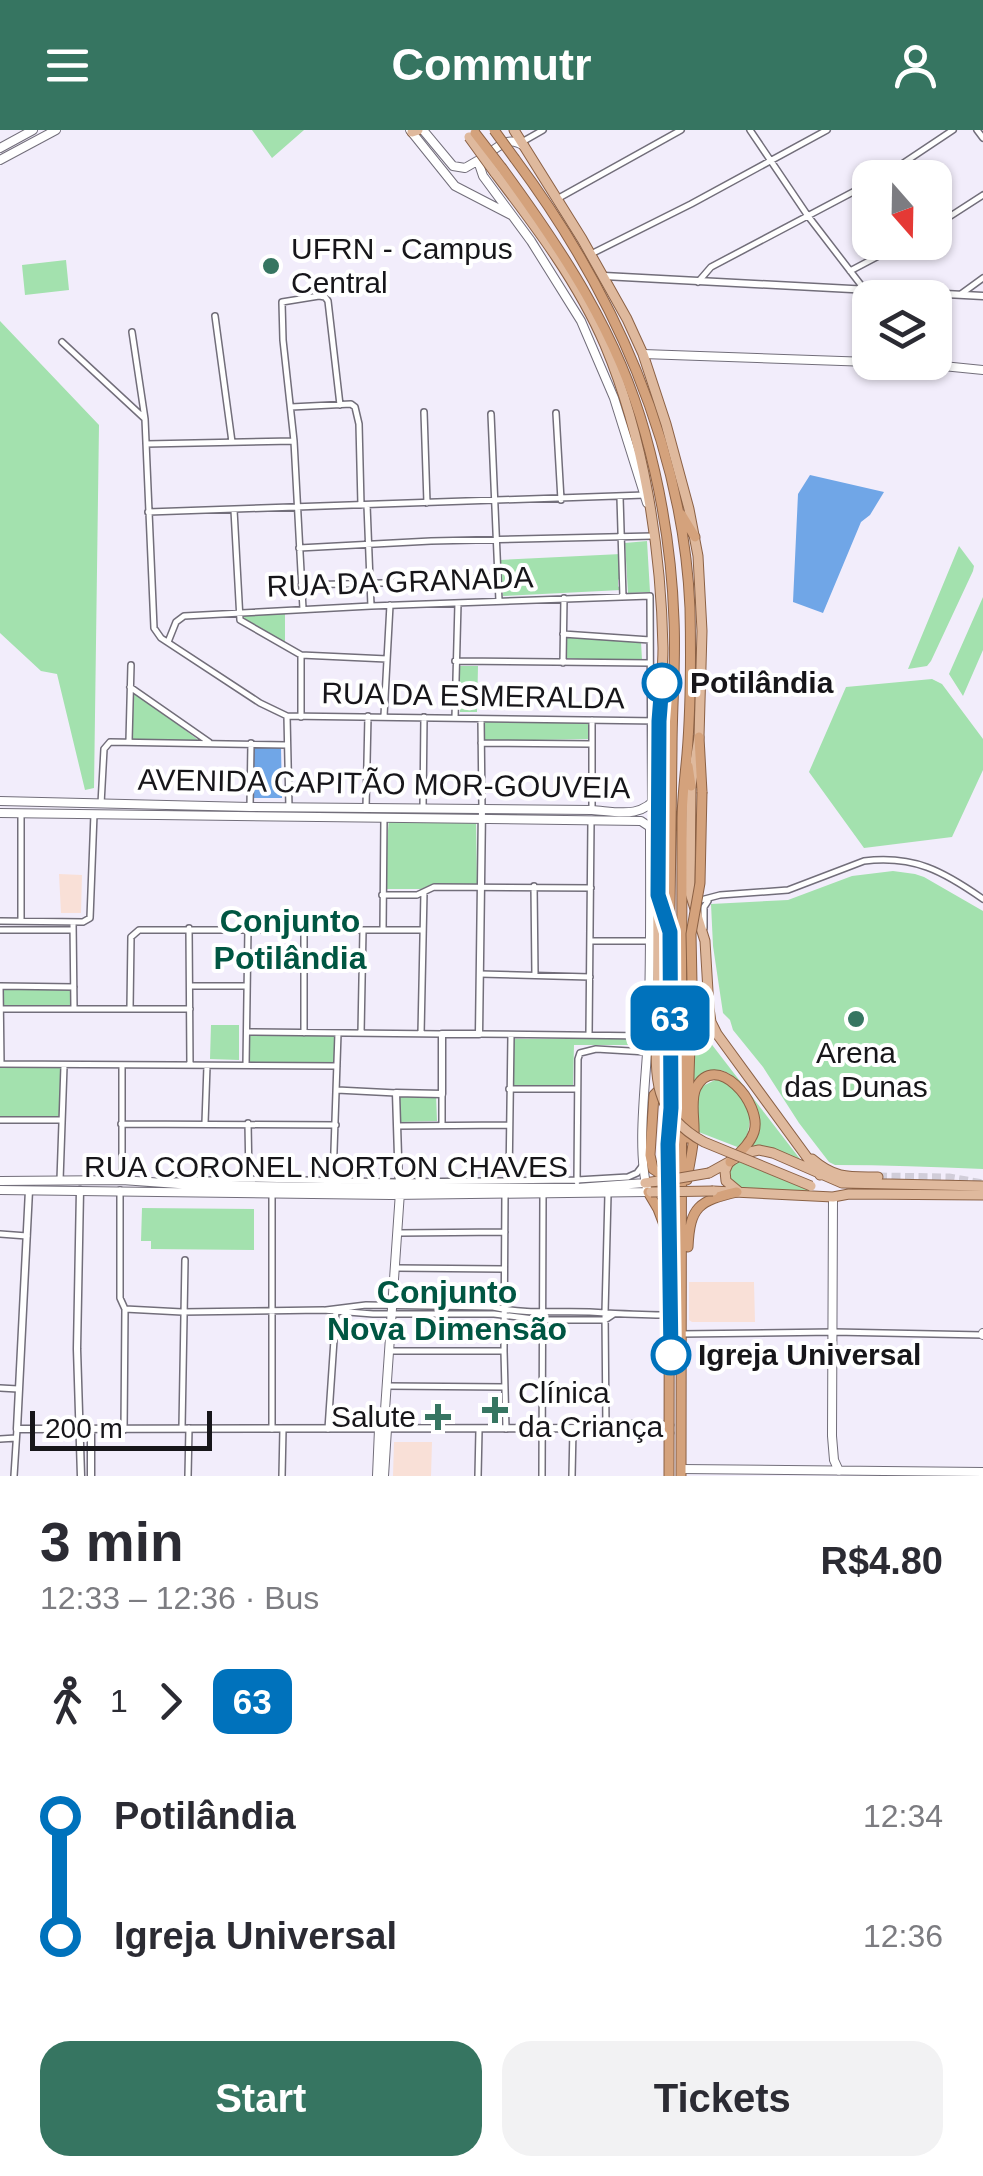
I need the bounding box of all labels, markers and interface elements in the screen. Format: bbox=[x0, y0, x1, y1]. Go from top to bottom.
icon: menu bbox=[40, 38, 95, 93]
icon: person bbox=[888, 38, 943, 93]
text: Commutr bbox=[392, 39, 592, 90]
north arrow bbox=[852, 160, 952, 260]
map controls bbox=[852, 160, 952, 380]
place label: UFRN - Campus Central bbox=[291, 232, 513, 299]
marker: UFRN - Campus Central bbox=[260, 255, 282, 277]
button: layers bbox=[852, 280, 952, 380]
street label: RUA DA GRANADA bbox=[266, 560, 534, 603]
marker: Potilândia bbox=[643, 664, 681, 702]
place label: Potilândia bbox=[690, 666, 834, 699]
street label: RUA DA ESMERALDA bbox=[321, 676, 625, 715]
street label: AVENIDA CAPITÃO MOR-GOUVEIA bbox=[137, 763, 631, 804]
district label: Conjunto Potilândia bbox=[214, 903, 367, 976]
line badge: 63 bbox=[625, 986, 715, 1050]
text: 63 bbox=[651, 999, 689, 1038]
marker: Arena das Dunas bbox=[845, 1008, 867, 1030]
place label: Arena das Dunas bbox=[784, 1036, 928, 1103]
street label: RUA CORONEL NORTON CHAVES bbox=[84, 1150, 568, 1183]
district label: Conjunto Nova Dimensão bbox=[327, 1274, 567, 1347]
marker: Igreja Universal bbox=[652, 1336, 690, 1374]
place label: Igreja Universal bbox=[698, 1338, 921, 1371]
place label: Clínica da Criança bbox=[518, 1376, 663, 1443]
marker: Clínica da Criança bbox=[482, 1397, 508, 1423]
place label: Salute bbox=[331, 1400, 416, 1433]
marker: Salute bbox=[425, 1404, 451, 1430]
scale bar bbox=[30, 1406, 212, 1450]
text: 200 m bbox=[45, 1413, 123, 1444]
text: 3 min bbox=[40, 1511, 184, 1573]
text: R$4.80 bbox=[820, 1540, 943, 1582]
text: 12:33 – 12:36 · Bus bbox=[40, 1580, 319, 1616]
icon: walk bbox=[40, 1674, 95, 1729]
icon: forward bbox=[143, 1674, 198, 1729]
text: 63 bbox=[233, 1682, 272, 1721]
text: 1 bbox=[110, 1683, 128, 1719]
text: Potilândia bbox=[114, 1795, 296, 1837]
text: 12:34 bbox=[863, 1798, 943, 1834]
text: Igreja Universal bbox=[114, 1915, 397, 1957]
text: 12:36 bbox=[863, 1918, 943, 1954]
button: Start bbox=[40, 2041, 482, 2156]
button: Tickets bbox=[502, 2041, 943, 2156]

